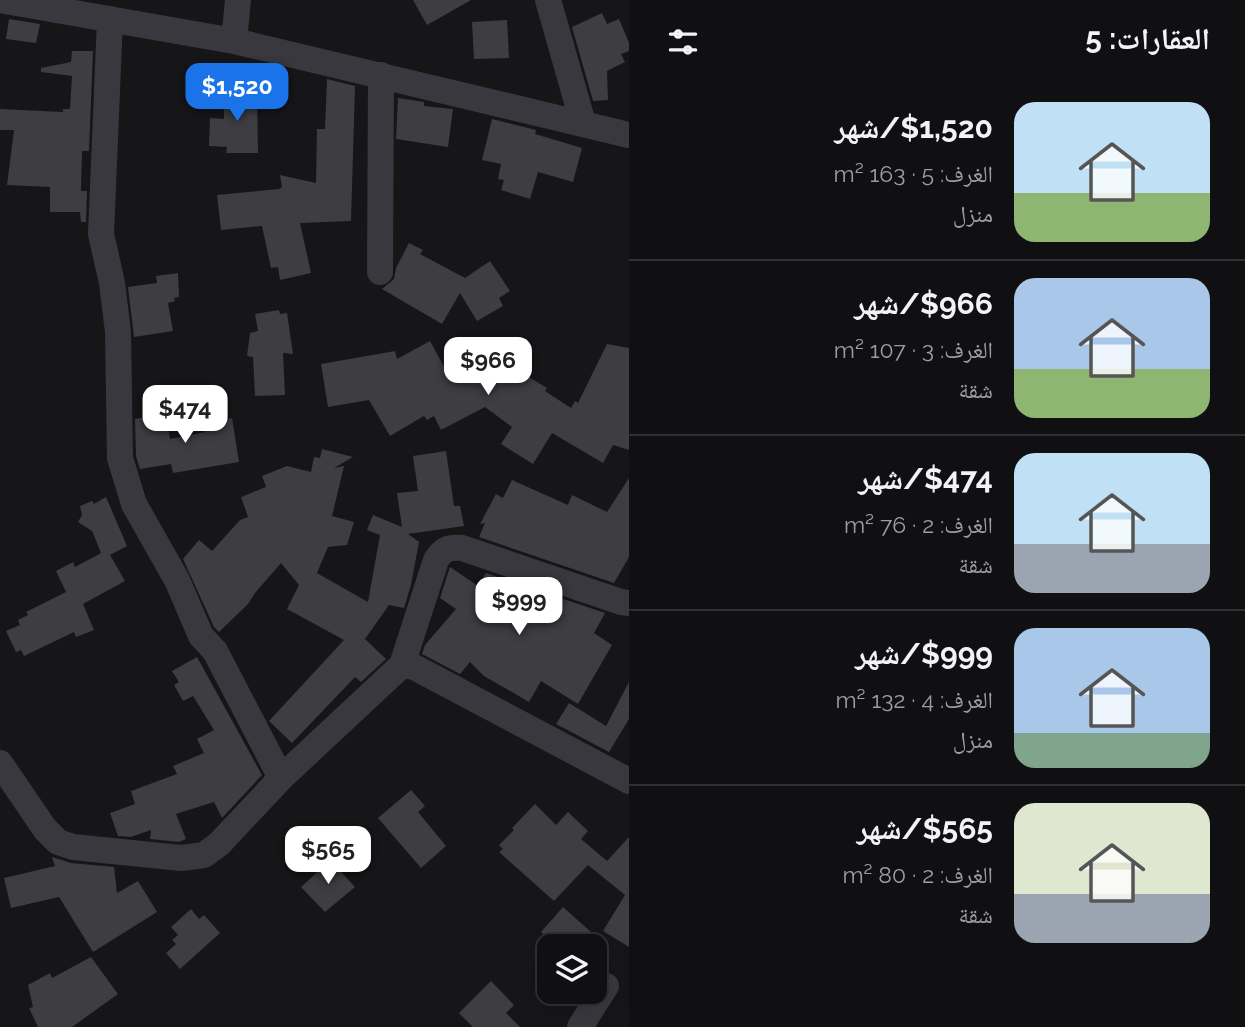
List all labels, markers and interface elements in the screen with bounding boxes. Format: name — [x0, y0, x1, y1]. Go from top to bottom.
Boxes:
text: العقارات: 5 — [1085, 21, 1210, 56]
icon: filters — [664, 23, 702, 61]
pin: $1,520 — [180, 64, 294, 123]
text: $1,520 — [201, 72, 273, 99]
text: $1,520/شهر — [835, 110, 993, 145]
icon: home — [1070, 130, 1154, 214]
text: الغرف: 5 · 163 m² — [834, 160, 993, 187]
text: منزل — [953, 200, 993, 227]
text: $966/شهر — [854, 286, 993, 321]
icon: home — [1070, 306, 1154, 390]
text: الغرف: 3 · 107 m² — [834, 336, 993, 363]
pin: $966 — [447, 338, 529, 397]
text: $966 — [460, 346, 516, 373]
text: شقة — [959, 376, 993, 403]
pin: $474 — [144, 386, 226, 445]
text: $474 — [159, 394, 211, 421]
text: $474/شهر — [858, 461, 993, 496]
icon: home — [1070, 481, 1154, 565]
text: الغرف: 2 · 76 m² — [844, 511, 993, 538]
text: شقة — [959, 551, 993, 578]
pin: $999 — [478, 578, 560, 637]
text: $999 — [491, 586, 547, 613]
text: $999/شهر — [855, 636, 993, 671]
icon: home — [1070, 656, 1154, 740]
text: الغرف: 4 · 132 m² — [835, 686, 993, 713]
text: منزل — [953, 726, 993, 753]
text: $565/شهر — [857, 811, 993, 846]
pin: $565 — [287, 826, 369, 886]
icon: home — [1070, 831, 1154, 915]
text: $565 — [301, 835, 355, 862]
text: الغرف: 2 · 80 m² — [842, 861, 993, 888]
text: شقة — [959, 901, 993, 928]
map controls — [537, 934, 607, 1004]
button: layers — [537, 934, 607, 1004]

